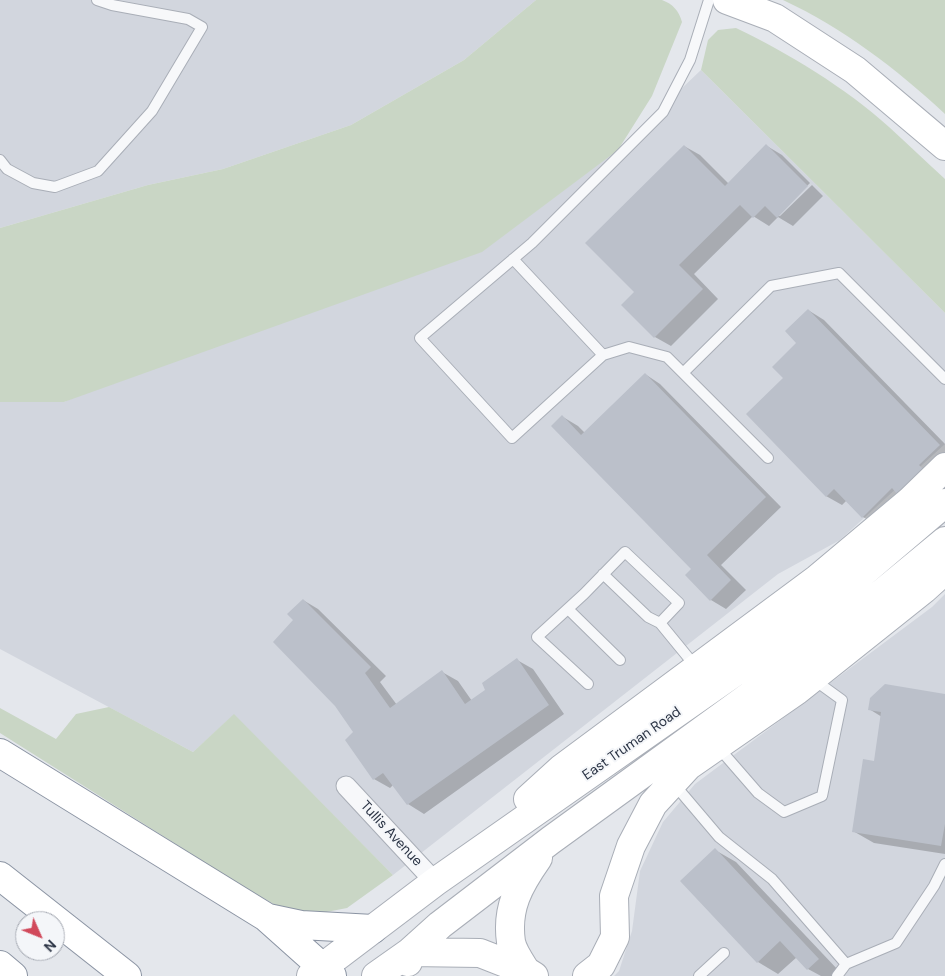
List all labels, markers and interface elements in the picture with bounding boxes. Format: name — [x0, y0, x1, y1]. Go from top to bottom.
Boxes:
street label: East Truman Road — [580, 704, 684, 784]
street label: Tullis Avenue — [357, 798, 425, 870]
north arrow — [15, 911, 65, 961]
text: N — [40, 936, 60, 956]

